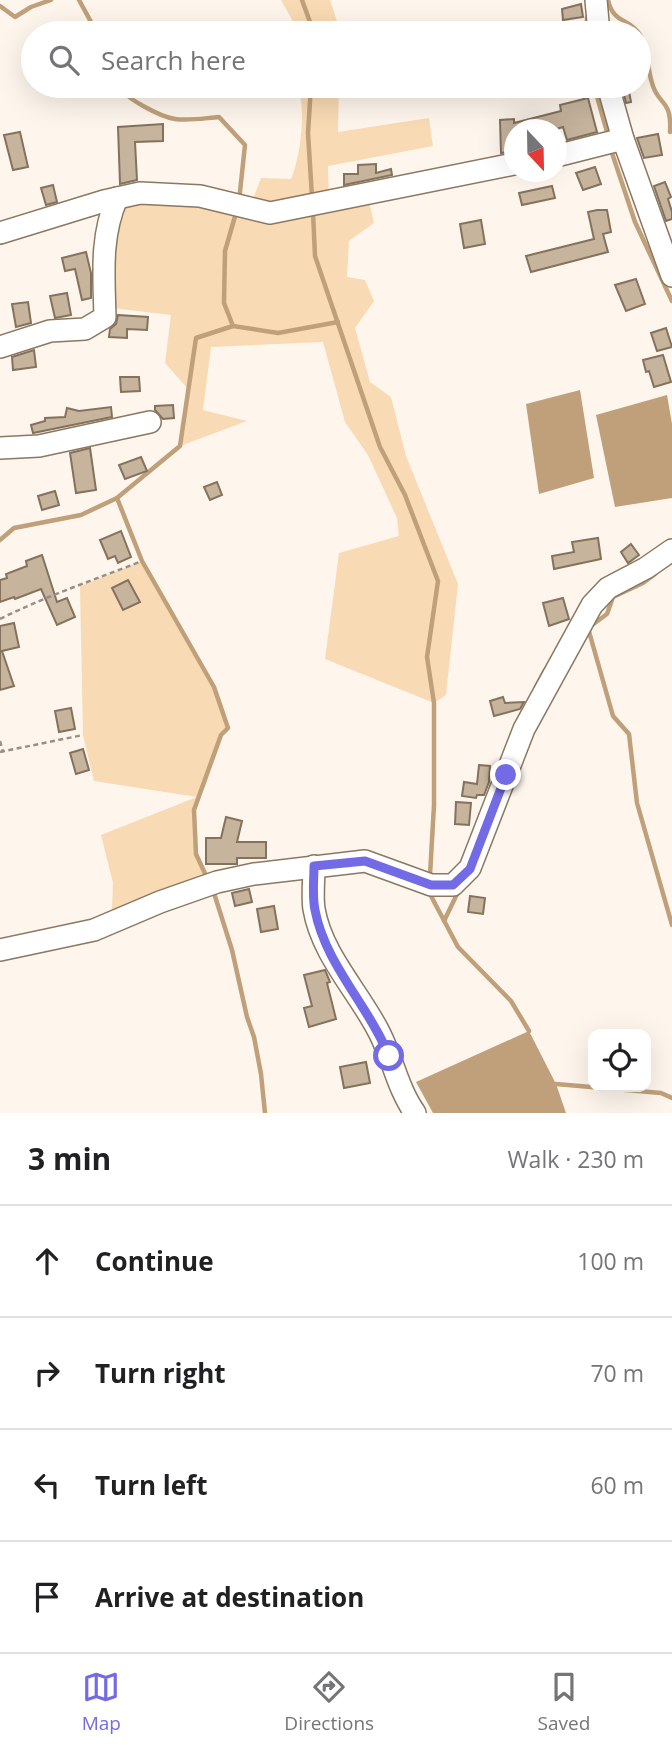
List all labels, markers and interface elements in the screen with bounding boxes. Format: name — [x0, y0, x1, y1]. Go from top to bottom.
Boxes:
search box — [21, 21, 651, 98]
icon: search — [45, 41, 83, 79]
text: Search here — [101, 42, 246, 78]
north arrow — [504, 119, 567, 182]
route end — [490, 759, 521, 790]
map controls — [588, 1029, 651, 1092]
button: locate — [588, 1029, 651, 1092]
route start — [373, 1040, 404, 1071]
text: 3 min — [28, 1138, 111, 1179]
text: Walk · 230 m — [507, 1143, 644, 1175]
icon: ahead — [28, 1242, 66, 1280]
text: Continue — [95, 1243, 214, 1279]
text: 100 m — [577, 1245, 644, 1277]
icon: right — [28, 1354, 66, 1392]
text: Turn right — [95, 1355, 226, 1391]
text: 70 m — [590, 1357, 644, 1389]
icon: left — [28, 1466, 66, 1504]
text: Turn left — [95, 1467, 207, 1503]
text: 60 m — [590, 1469, 644, 1501]
icon: arrive — [28, 1578, 66, 1616]
text: Arrive at destination — [95, 1579, 364, 1615]
tab: Map — [82, 1668, 121, 1736]
tab: Directions — [284, 1668, 374, 1736]
tab: Saved — [538, 1668, 590, 1736]

